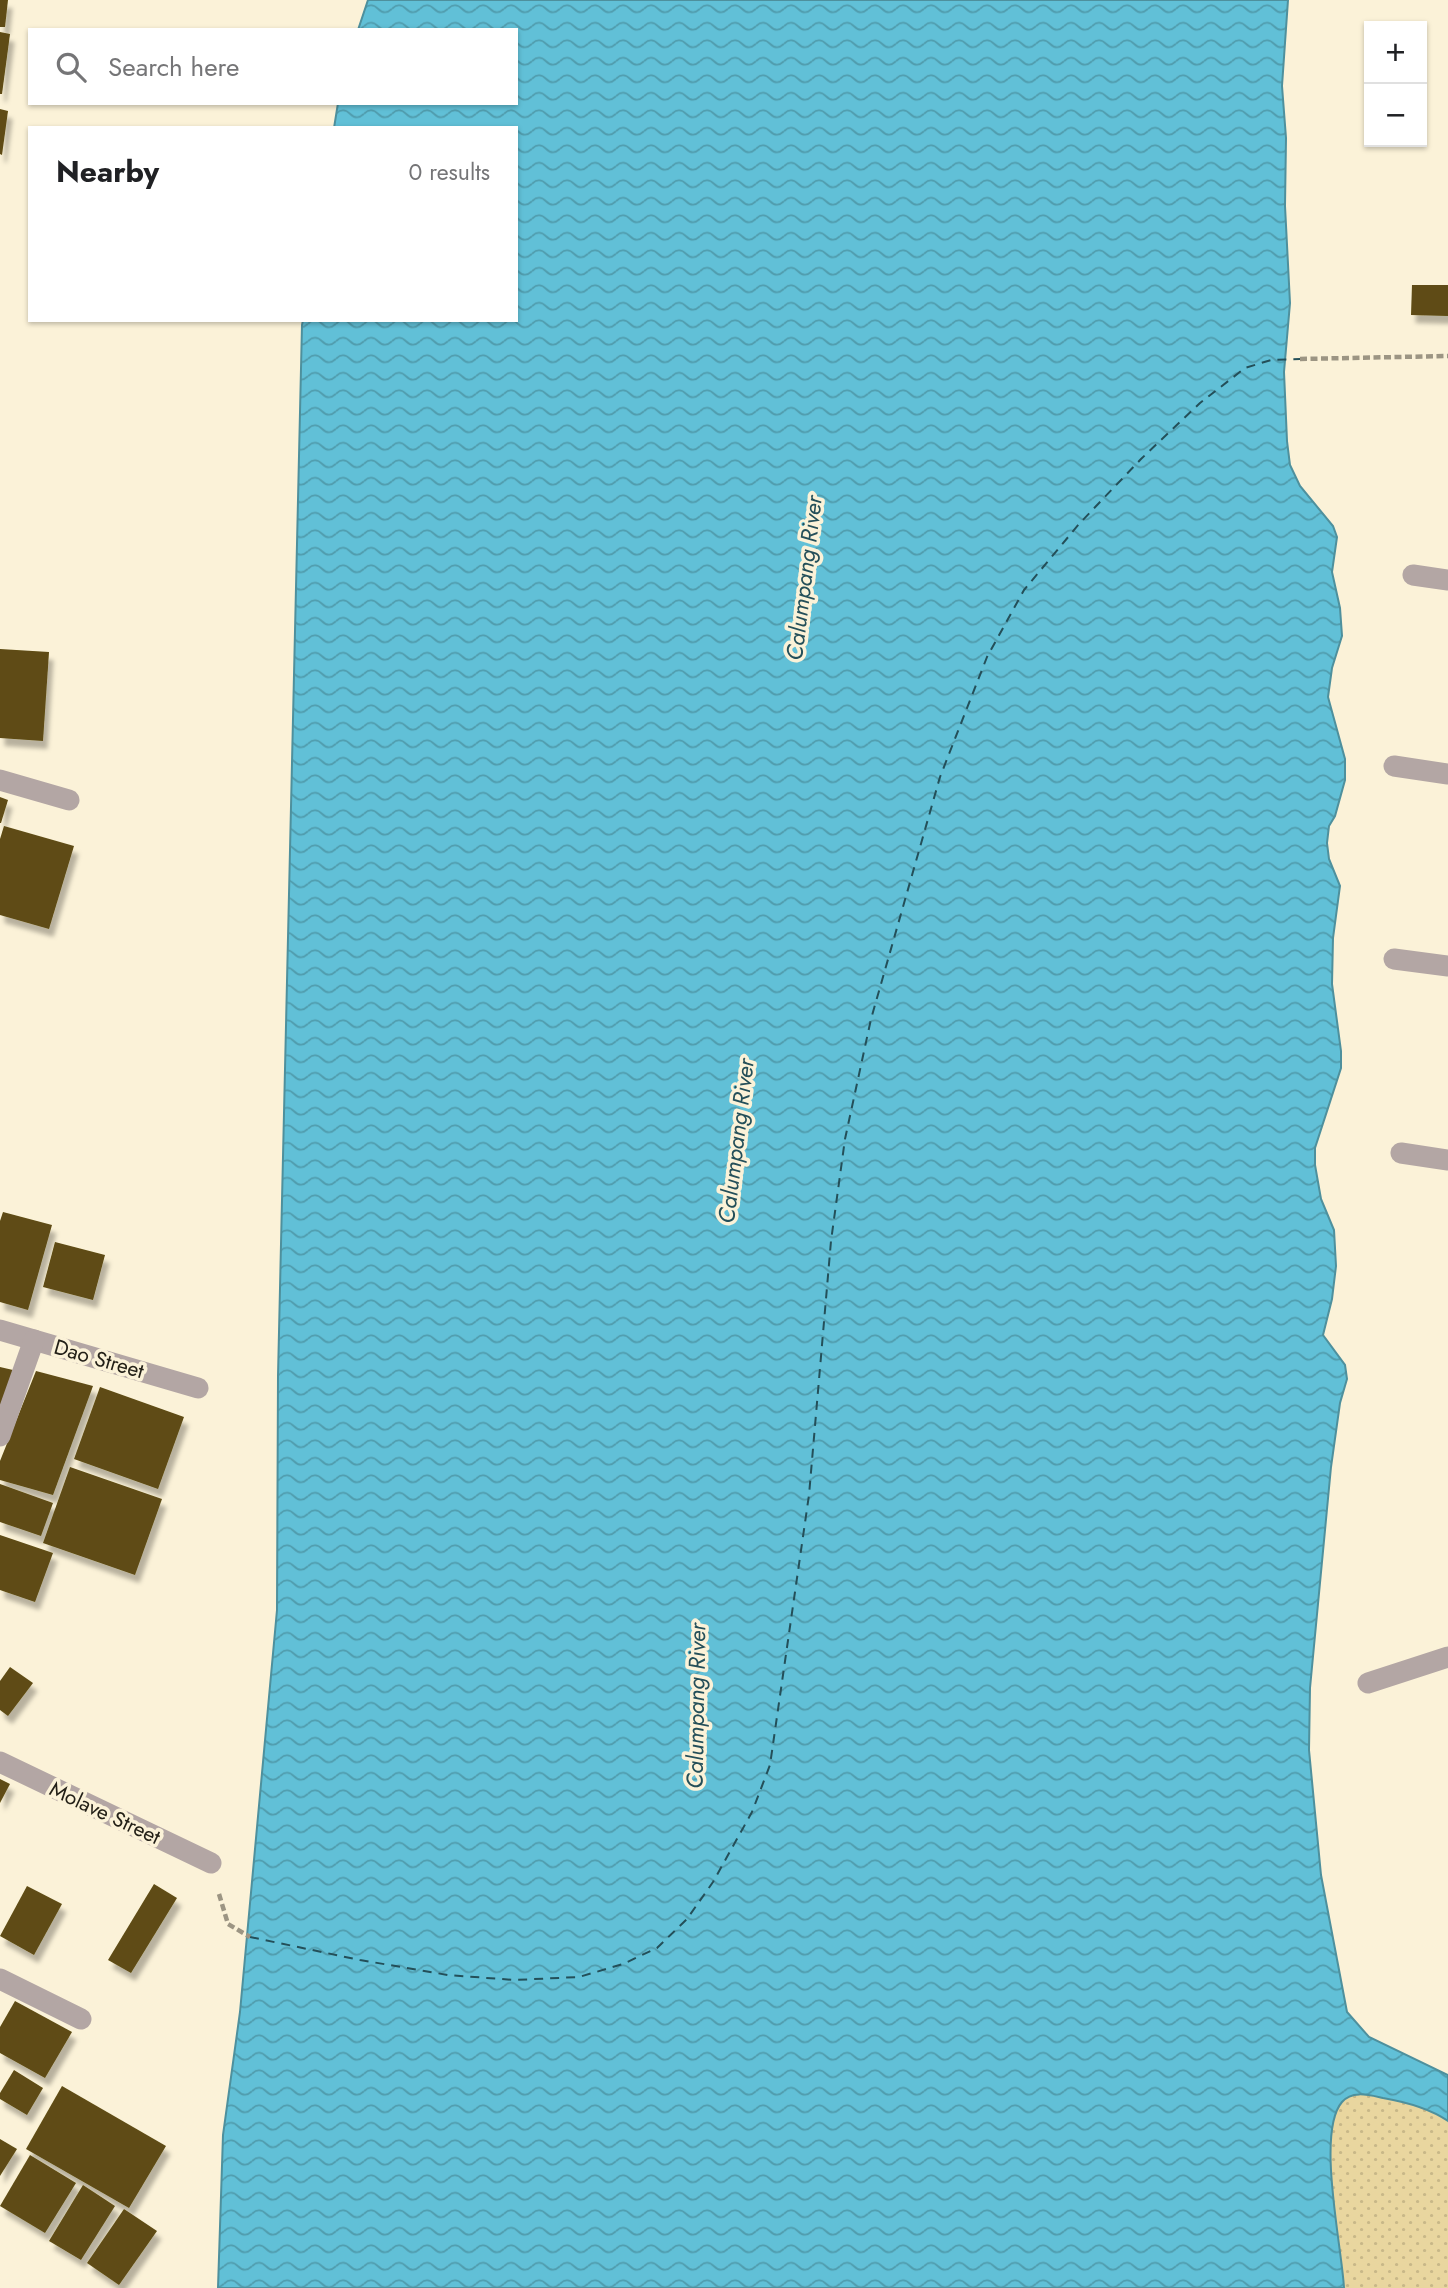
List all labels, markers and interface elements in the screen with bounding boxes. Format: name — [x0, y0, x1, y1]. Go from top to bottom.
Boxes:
map controls — [1364, 21, 1427, 147]
button: + — [1364, 21, 1427, 84]
search box — [28, 28, 518, 105]
icon: search — [52, 48, 90, 86]
text: Search here — [108, 48, 240, 86]
button: − — [1364, 84, 1427, 147]
text: Nearby — [56, 150, 159, 193]
text: 0 results — [408, 155, 490, 189]
water label: Calumpang River — [777, 492, 831, 662]
water label: Calumpang River — [709, 1055, 763, 1225]
street label: Dao Street — [51, 1332, 147, 1386]
water label: Calumpang River — [678, 1621, 714, 1789]
street label: Molave Street — [45, 1774, 165, 1852]

